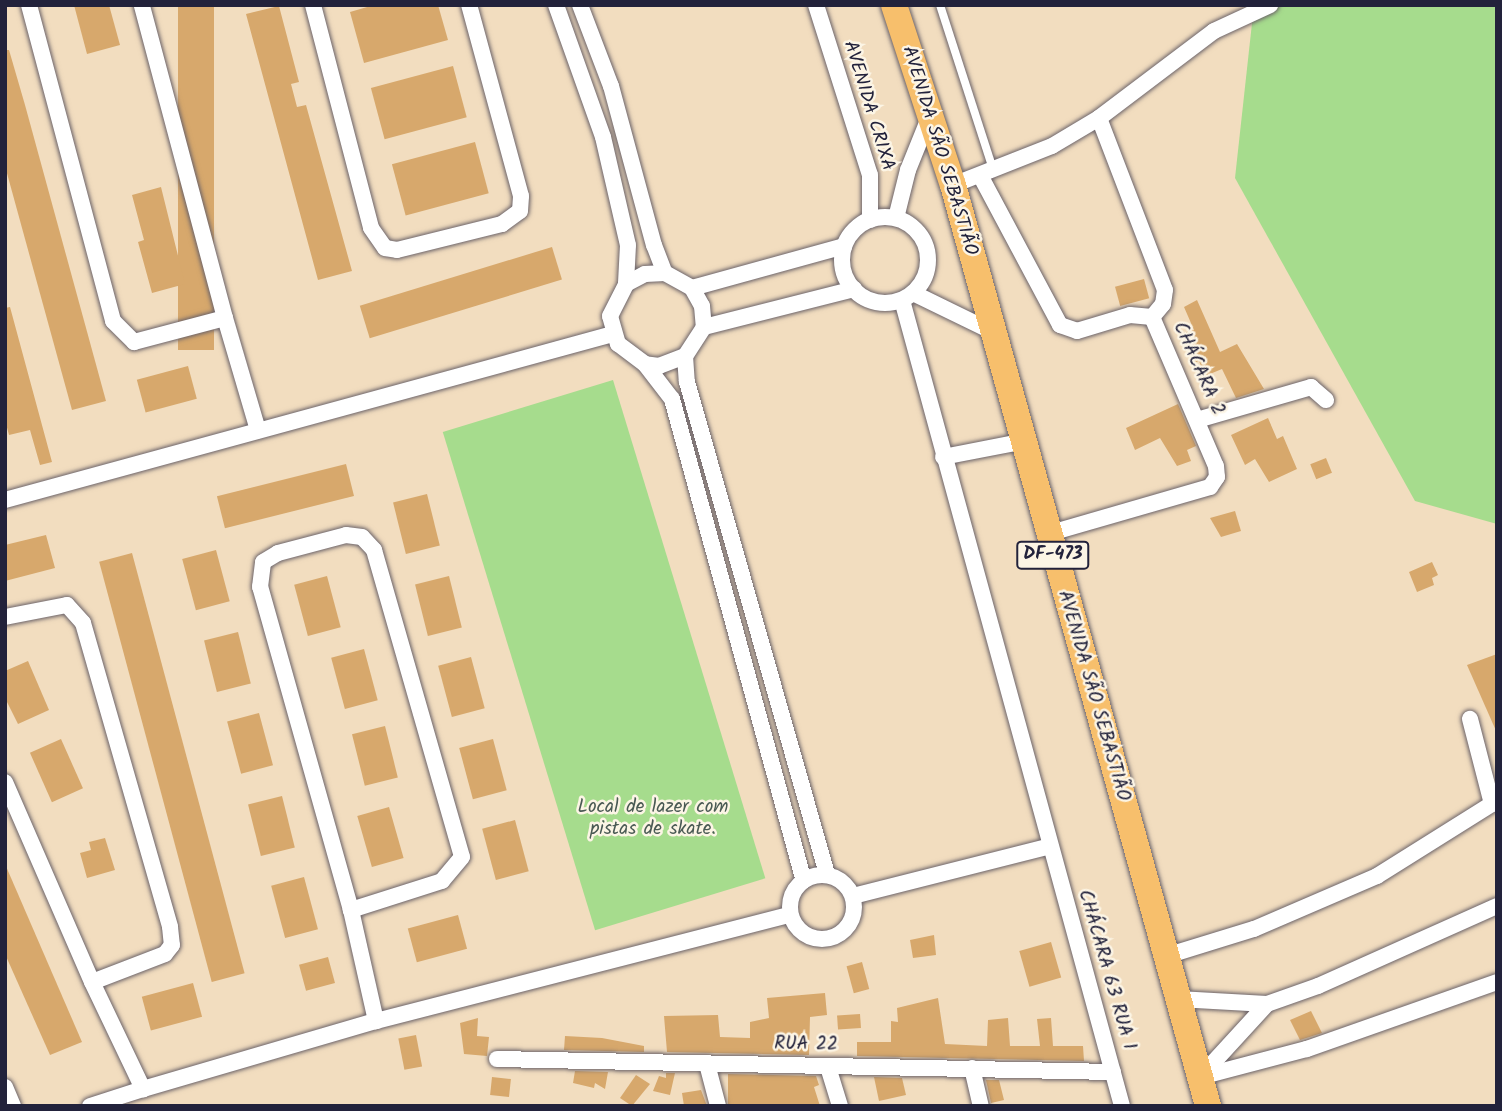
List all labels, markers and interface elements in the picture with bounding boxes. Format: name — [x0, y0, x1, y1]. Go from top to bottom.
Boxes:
street label: AVENIDA CRIXA — [837, 38, 899, 174]
street label: AVENIDA SÃO SEBASTIÃO — [896, 43, 982, 259]
street label: CHÁCARA 2 — [1167, 319, 1229, 419]
road number: DF-473 — [1016, 540, 1090, 570]
street label: AVENIDA SÃO SEBASTIÃO — [1052, 588, 1134, 804]
park label: Local de lazer com pistas de skate. — [578, 797, 728, 841]
street label: CHÁCARA 63 RUA 1 — [1072, 887, 1140, 1053]
street label: RUA 22 — [774, 1033, 838, 1057]

